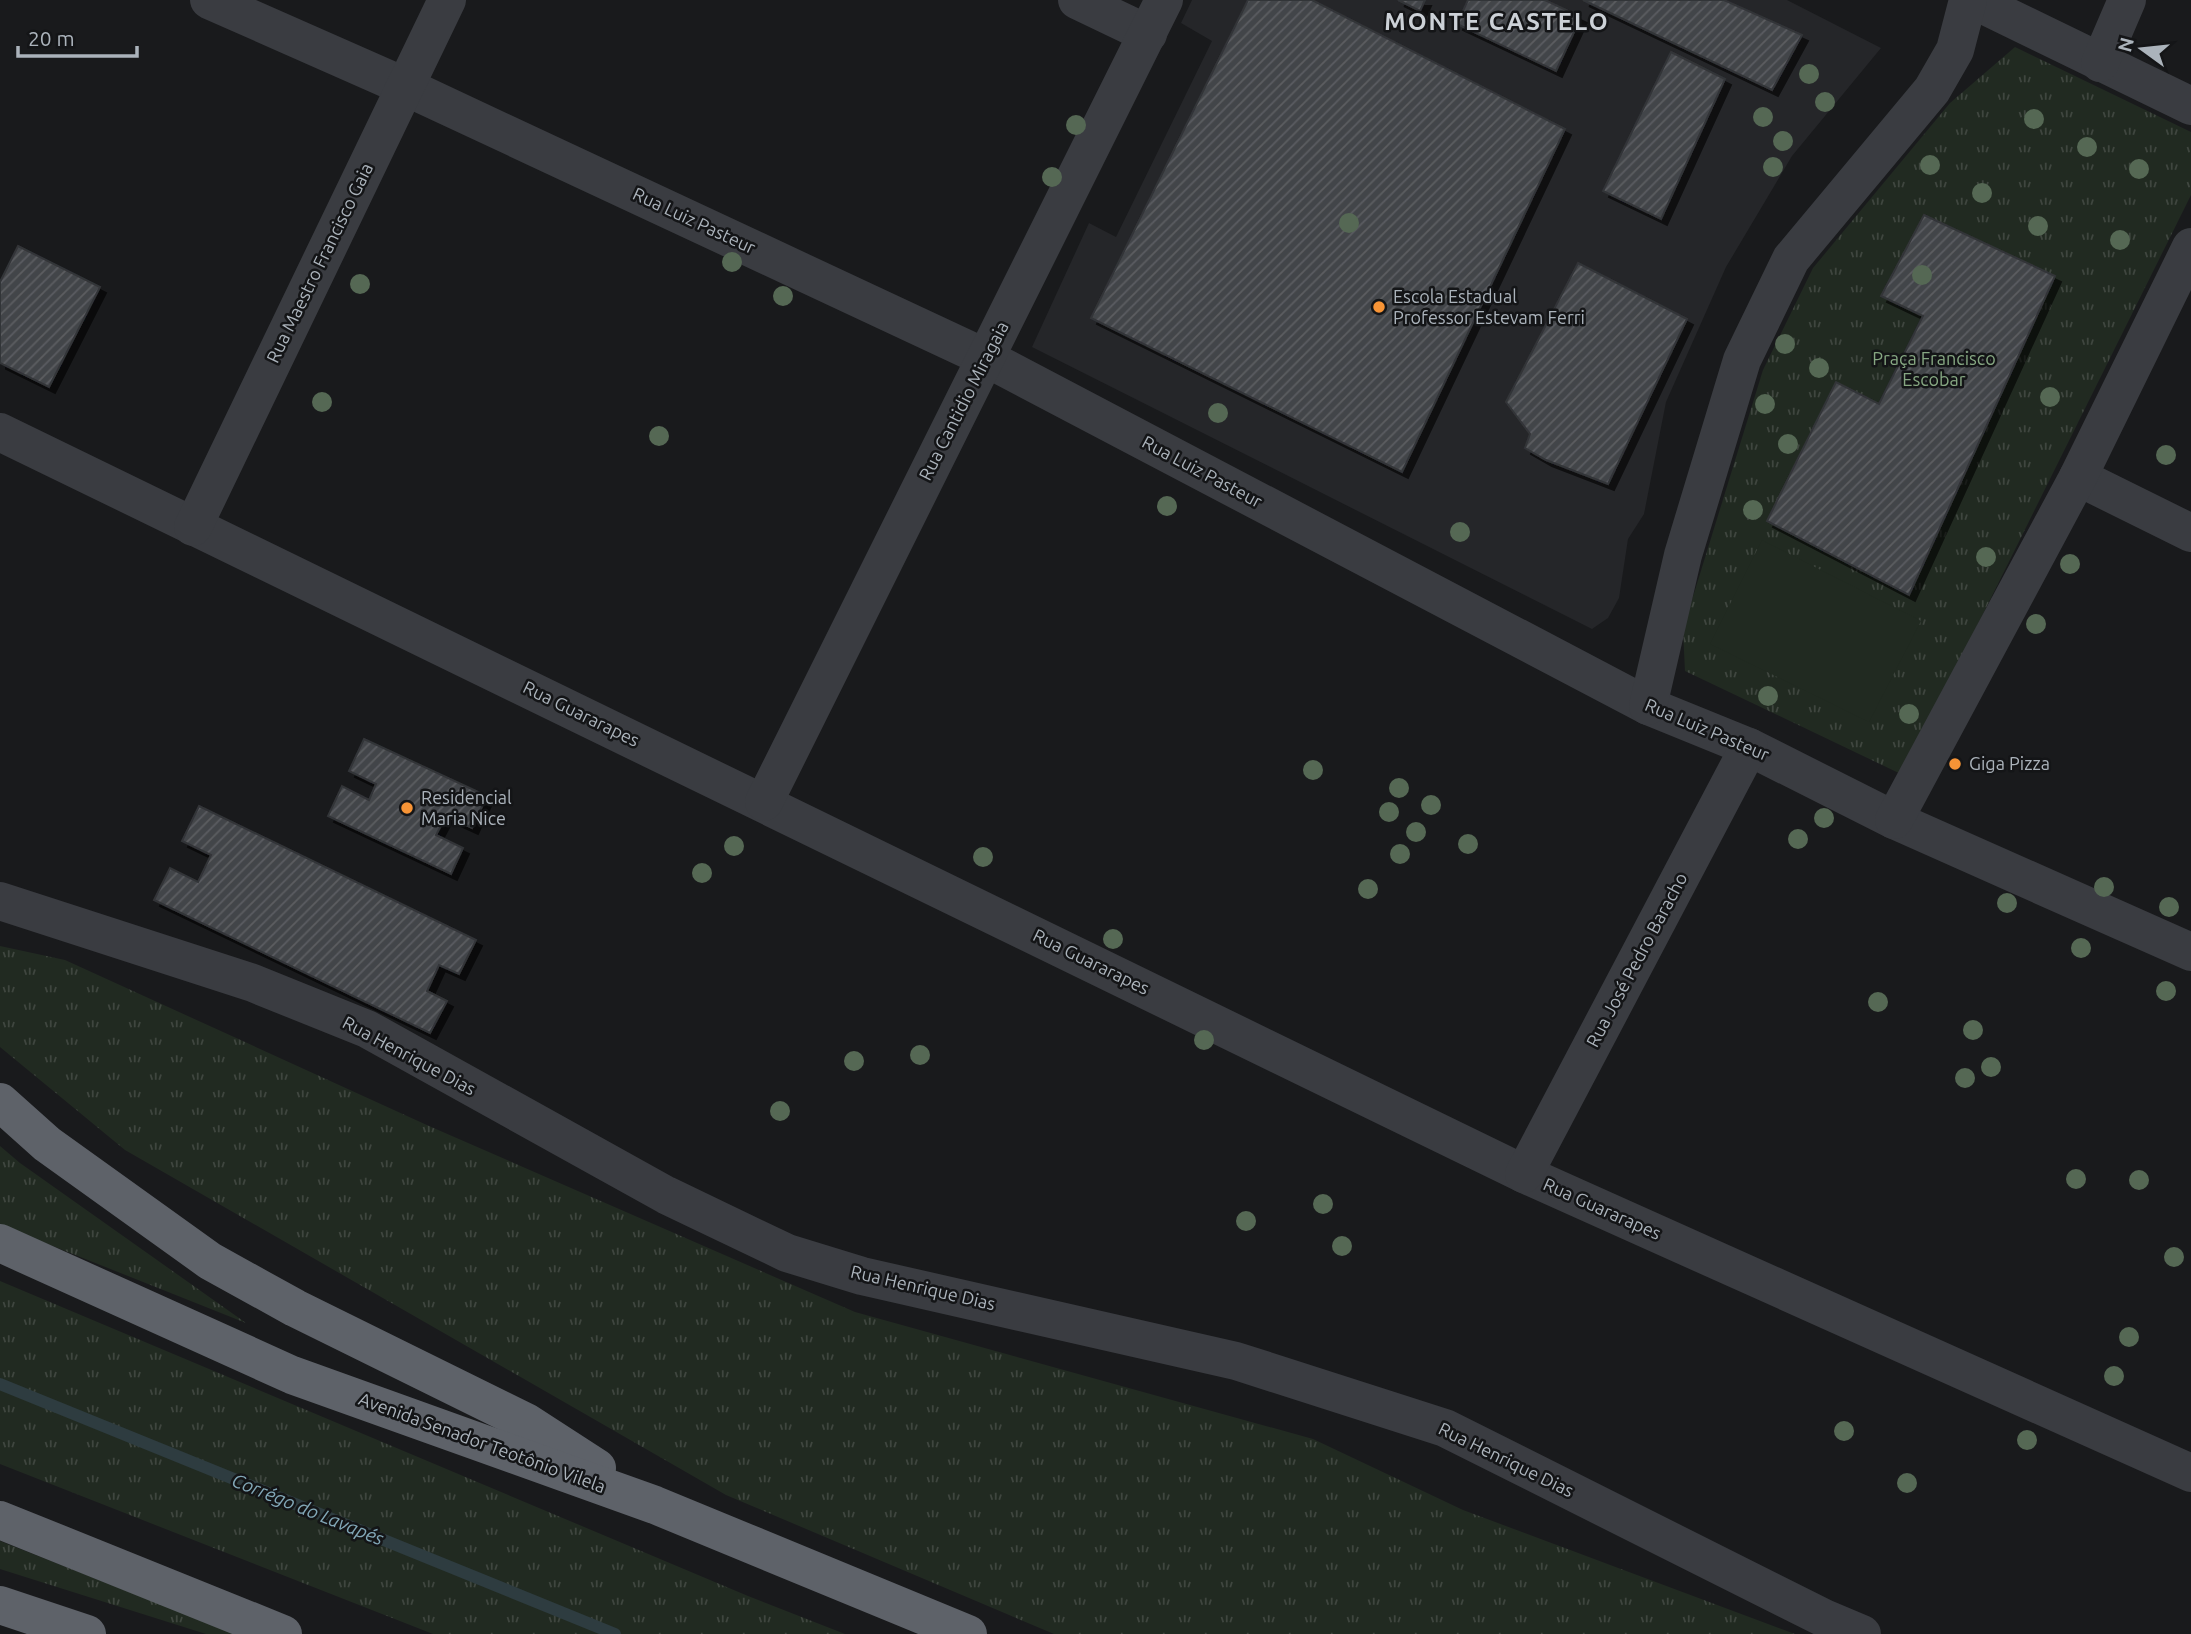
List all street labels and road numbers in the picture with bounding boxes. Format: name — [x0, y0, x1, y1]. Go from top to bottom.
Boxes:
street label: Rua Maestro Francisco Gaia — [262, 159, 376, 366]
street label: Rua Luiz Pasteur — [630, 183, 759, 257]
street label: Rua Cantidio Miragaia — [914, 318, 1012, 483]
street label: Rua Luiz Pasteur — [1139, 431, 1266, 511]
street label: Rua Guararapes — [520, 676, 643, 750]
street label: Rua Luiz Pasteur — [1642, 694, 1773, 764]
street label: Rua José Pedro Baracho — [1582, 869, 1691, 1050]
street label: Rua Guararapes — [1030, 924, 1153, 998]
street label: Rua Henrique Dias — [340, 1012, 480, 1099]
street label: Rua Guararapes — [1540, 1173, 1665, 1243]
street label: Rua Henrique Dias — [849, 1261, 998, 1313]
street label: Avenida Senador Teotônio Vilela — [356, 1388, 608, 1496]
street label: Rua Henrique Dias — [1436, 1418, 1577, 1501]

